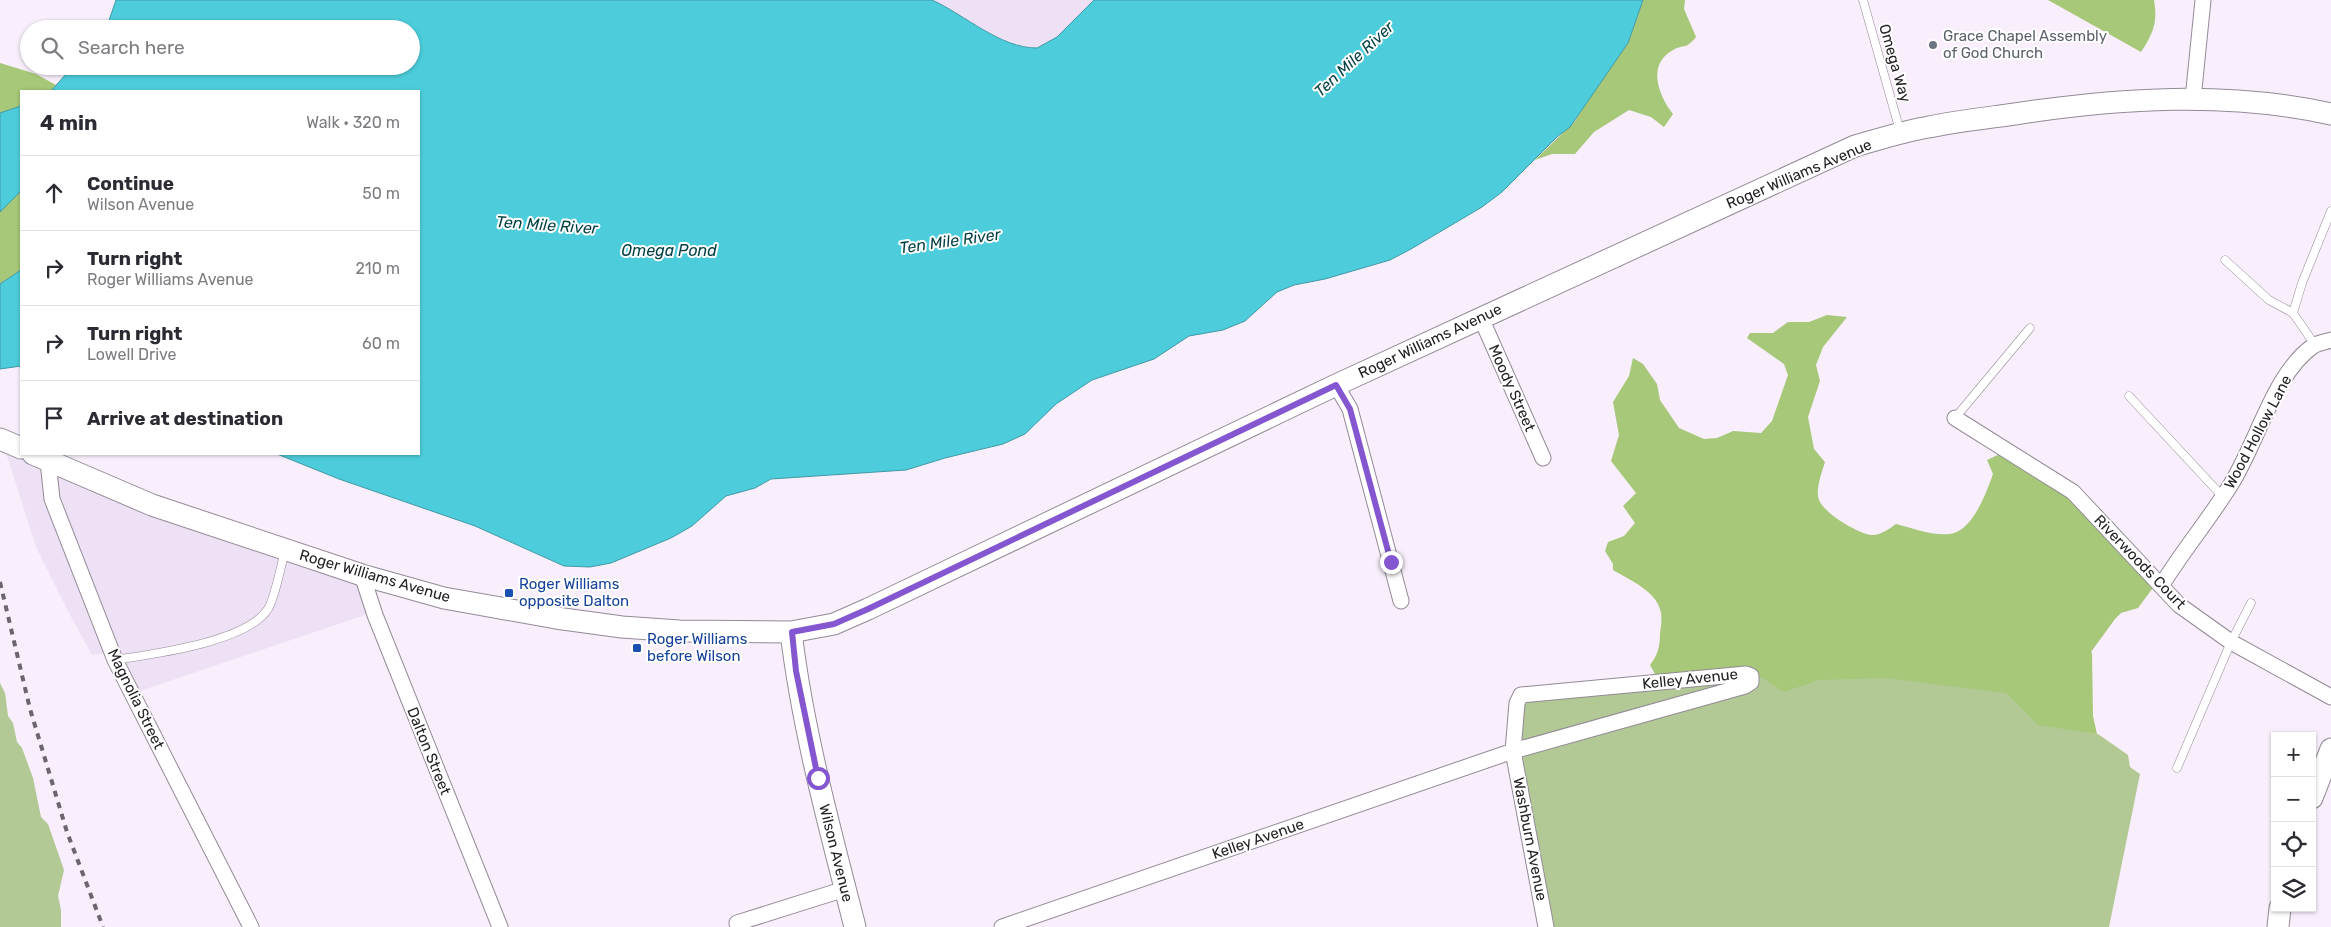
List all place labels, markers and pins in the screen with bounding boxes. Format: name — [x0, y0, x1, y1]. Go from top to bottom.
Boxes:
place label: Grace Chapel Assembly of God Church — [1943, 27, 2107, 62]
marker: Grace Chapel Assembly of God Church — [1927, 39, 1939, 51]
place label: Roger Williams opposite Dalton — [519, 575, 629, 610]
marker: Roger Williams opposite Dalton — [503, 587, 515, 599]
place label: Roger Williams before Wilson — [647, 630, 748, 665]
marker: Roger Williams before Wilson — [631, 642, 643, 654]

